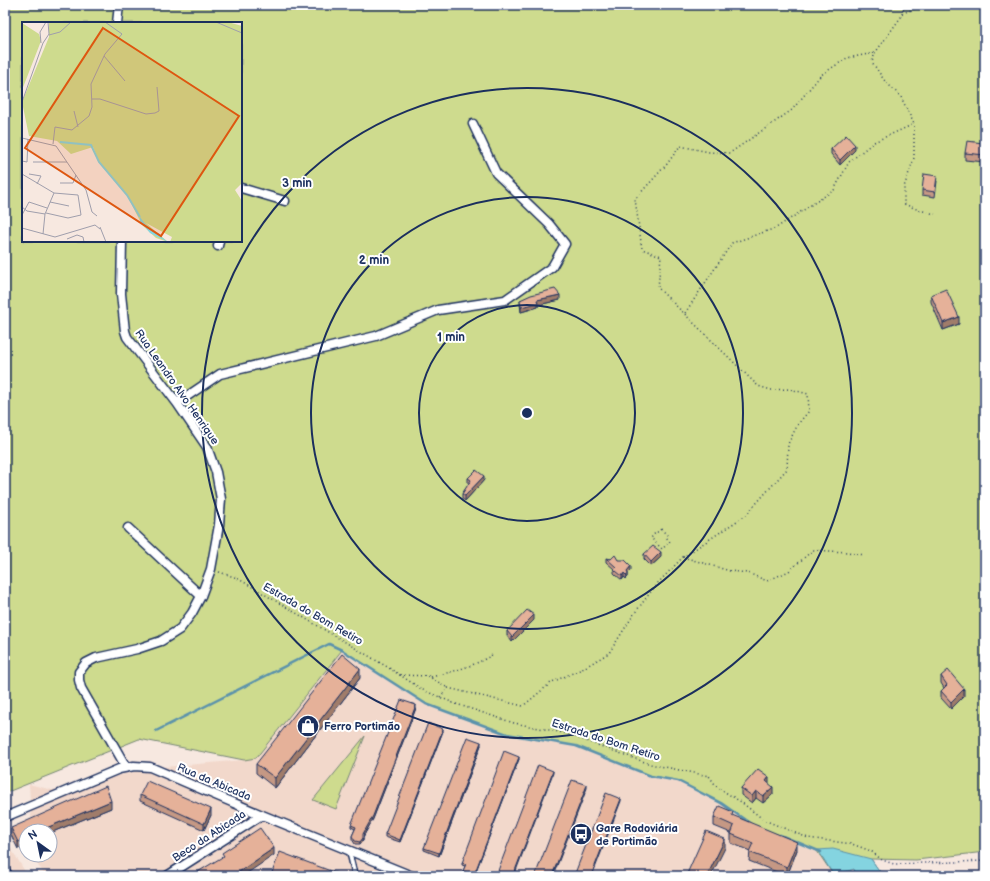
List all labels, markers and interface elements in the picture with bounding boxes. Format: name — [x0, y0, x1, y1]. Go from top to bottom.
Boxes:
inset map — [22, 22, 242, 242]
text: 3 min — [282, 176, 312, 191]
text: 2 min — [359, 253, 389, 268]
street label: Rua Leandro Alvo Henrique — [132, 327, 222, 447]
text: 1 min — [437, 330, 465, 345]
centre of rings — [520, 406, 534, 420]
street label: Estrada do Bom Retiro — [261, 580, 365, 648]
shop icon: Ferro Portimão — [295, 713, 321, 739]
street label: Estrada do Bom Retiro — [550, 716, 662, 764]
place label: Ferro Portimão — [324, 720, 400, 733]
street label: Rua da Abicada — [175, 761, 253, 803]
street label: Beco da Abicada — [170, 807, 248, 865]
bus stop icon: Gare Rodoviária de Portimão — [568, 821, 594, 847]
place label: Gare Rodoviária de Portimão — [596, 822, 678, 848]
north arrow — [18, 823, 58, 863]
text: N — [26, 827, 40, 843]

